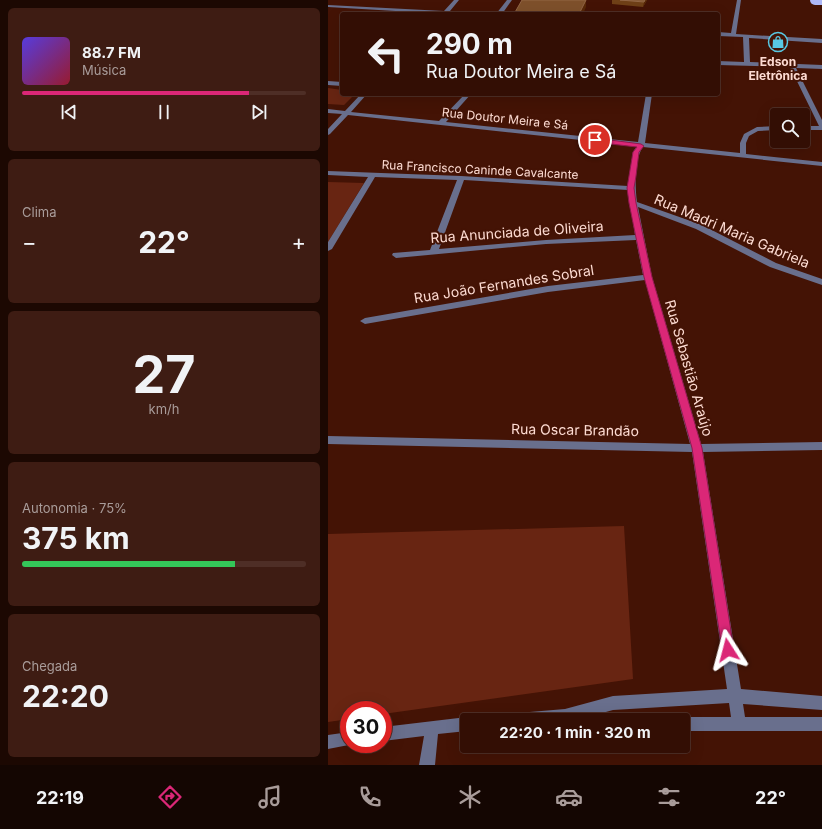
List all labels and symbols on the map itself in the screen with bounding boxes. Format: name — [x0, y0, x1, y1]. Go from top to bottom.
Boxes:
shop icon: Edson Eletrônica — [767, 31, 789, 53]
place label: Edson Eletrônica — [749, 54, 807, 83]
street label: Rua Doutor Meira e Sá — [441, 104, 569, 133]
pin — [578, 123, 612, 157]
street label: Rua Francisco Caninde Cavalcante — [381, 157, 579, 182]
street label: Rua Madri Maria Gabriela — [652, 190, 813, 271]
street label: Rua Anunciada de Oliveira — [430, 217, 604, 246]
street label: Rua João Fernandes Sobral — [413, 261, 595, 306]
street label: Rua Sebastião Araújo — [662, 298, 717, 438]
street label: Rua Oscar Brandão — [511, 420, 639, 439]
position arrow — [707, 629, 749, 671]
speed limit sign: 30 — [340, 701, 392, 753]

